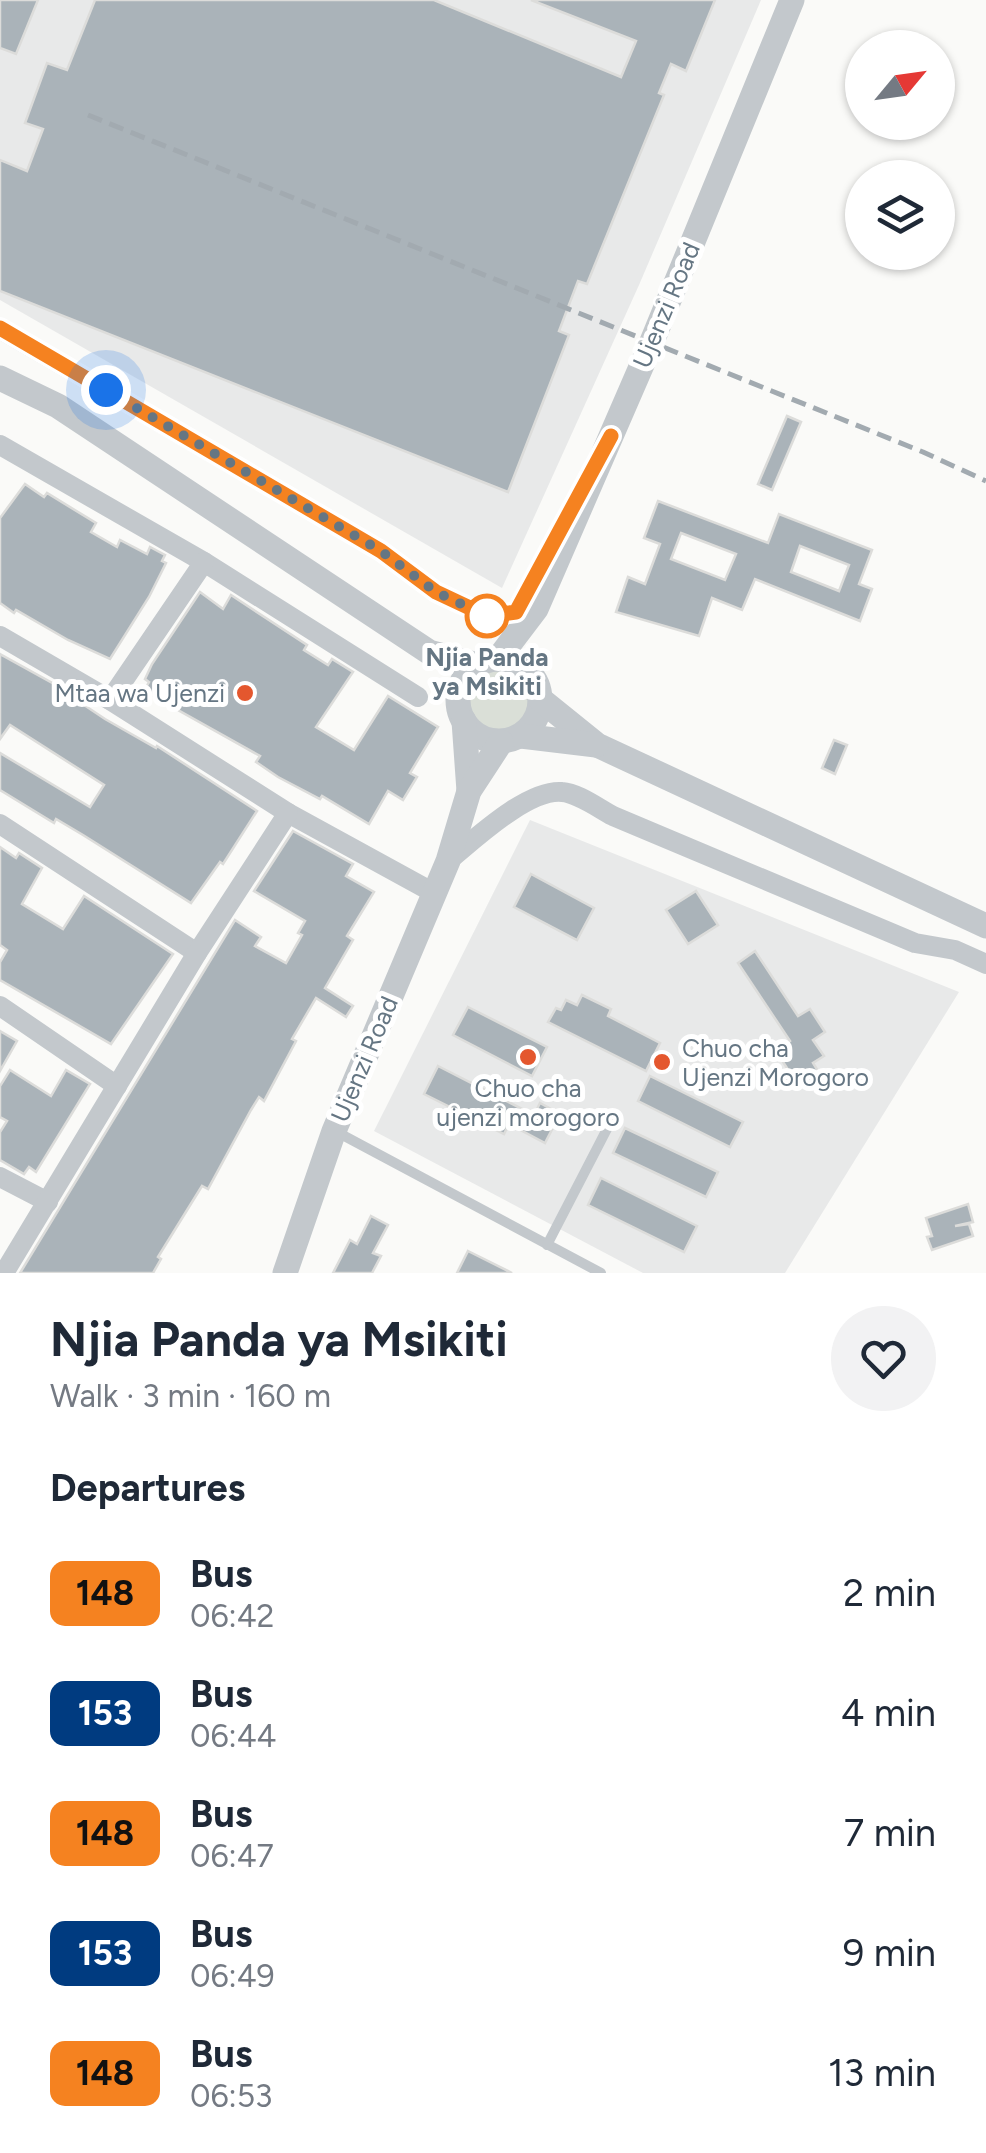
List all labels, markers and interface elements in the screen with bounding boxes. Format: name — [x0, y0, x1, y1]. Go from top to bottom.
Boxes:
north arrow — [845, 30, 955, 140]
map controls — [845, 30, 955, 270]
button: layers — [845, 160, 955, 270]
street label: Ujenzi Road — [626, 238, 706, 372]
your location — [81, 365, 131, 415]
marker: Njia Panda ya Msikiti — [466, 595, 508, 637]
place label: Njia Panda ya Msikiti — [426, 642, 548, 701]
place label: Mtaa wa Ujenzi — [54, 678, 225, 708]
marker: Mtaa wa Ujenzi — [234, 682, 256, 704]
street label: Ujenzi Road — [324, 992, 404, 1126]
place label: Chuo cha Ujenzi Morogoro — [682, 1033, 869, 1092]
marker: Chuo cha ujenzi morogoro — [517, 1046, 539, 1068]
marker: Chuo cha Ujenzi Morogoro — [651, 1051, 673, 1073]
place label: Chuo cha ujenzi morogoro — [436, 1073, 620, 1132]
button: heart — [831, 1306, 936, 1411]
text: Njia Panda ya Msikiti — [50, 1310, 508, 1368]
text: Walk · 3 min · 160 m — [50, 1377, 331, 1415]
text: Departures — [50, 1465, 245, 1511]
text: Bus — [190, 1551, 253, 1597]
text: 2 min — [843, 1570, 936, 1616]
text: 148 — [76, 1572, 134, 1614]
text: 06:42 — [190, 1597, 274, 1635]
text: Bus — [190, 1671, 253, 1717]
text: 4 min — [841, 1690, 936, 1736]
text: 153 — [78, 1692, 132, 1734]
text: 06:44 — [190, 1717, 276, 1755]
text: Bus — [190, 1791, 253, 1837]
text: 7 min — [844, 1810, 936, 1856]
text: 148 — [76, 1812, 134, 1854]
text: 06:47 — [190, 1837, 274, 1875]
text: Bus — [190, 1911, 253, 1957]
text: 9 min — [843, 1930, 936, 1976]
text: 153 — [78, 1932, 132, 1974]
text: 06:49 — [190, 1957, 275, 1995]
text: Bus — [190, 2031, 253, 2077]
text: 13 min — [828, 2050, 936, 2096]
text: 148 — [76, 2052, 134, 2094]
text: 06:53 — [190, 2077, 273, 2115]

